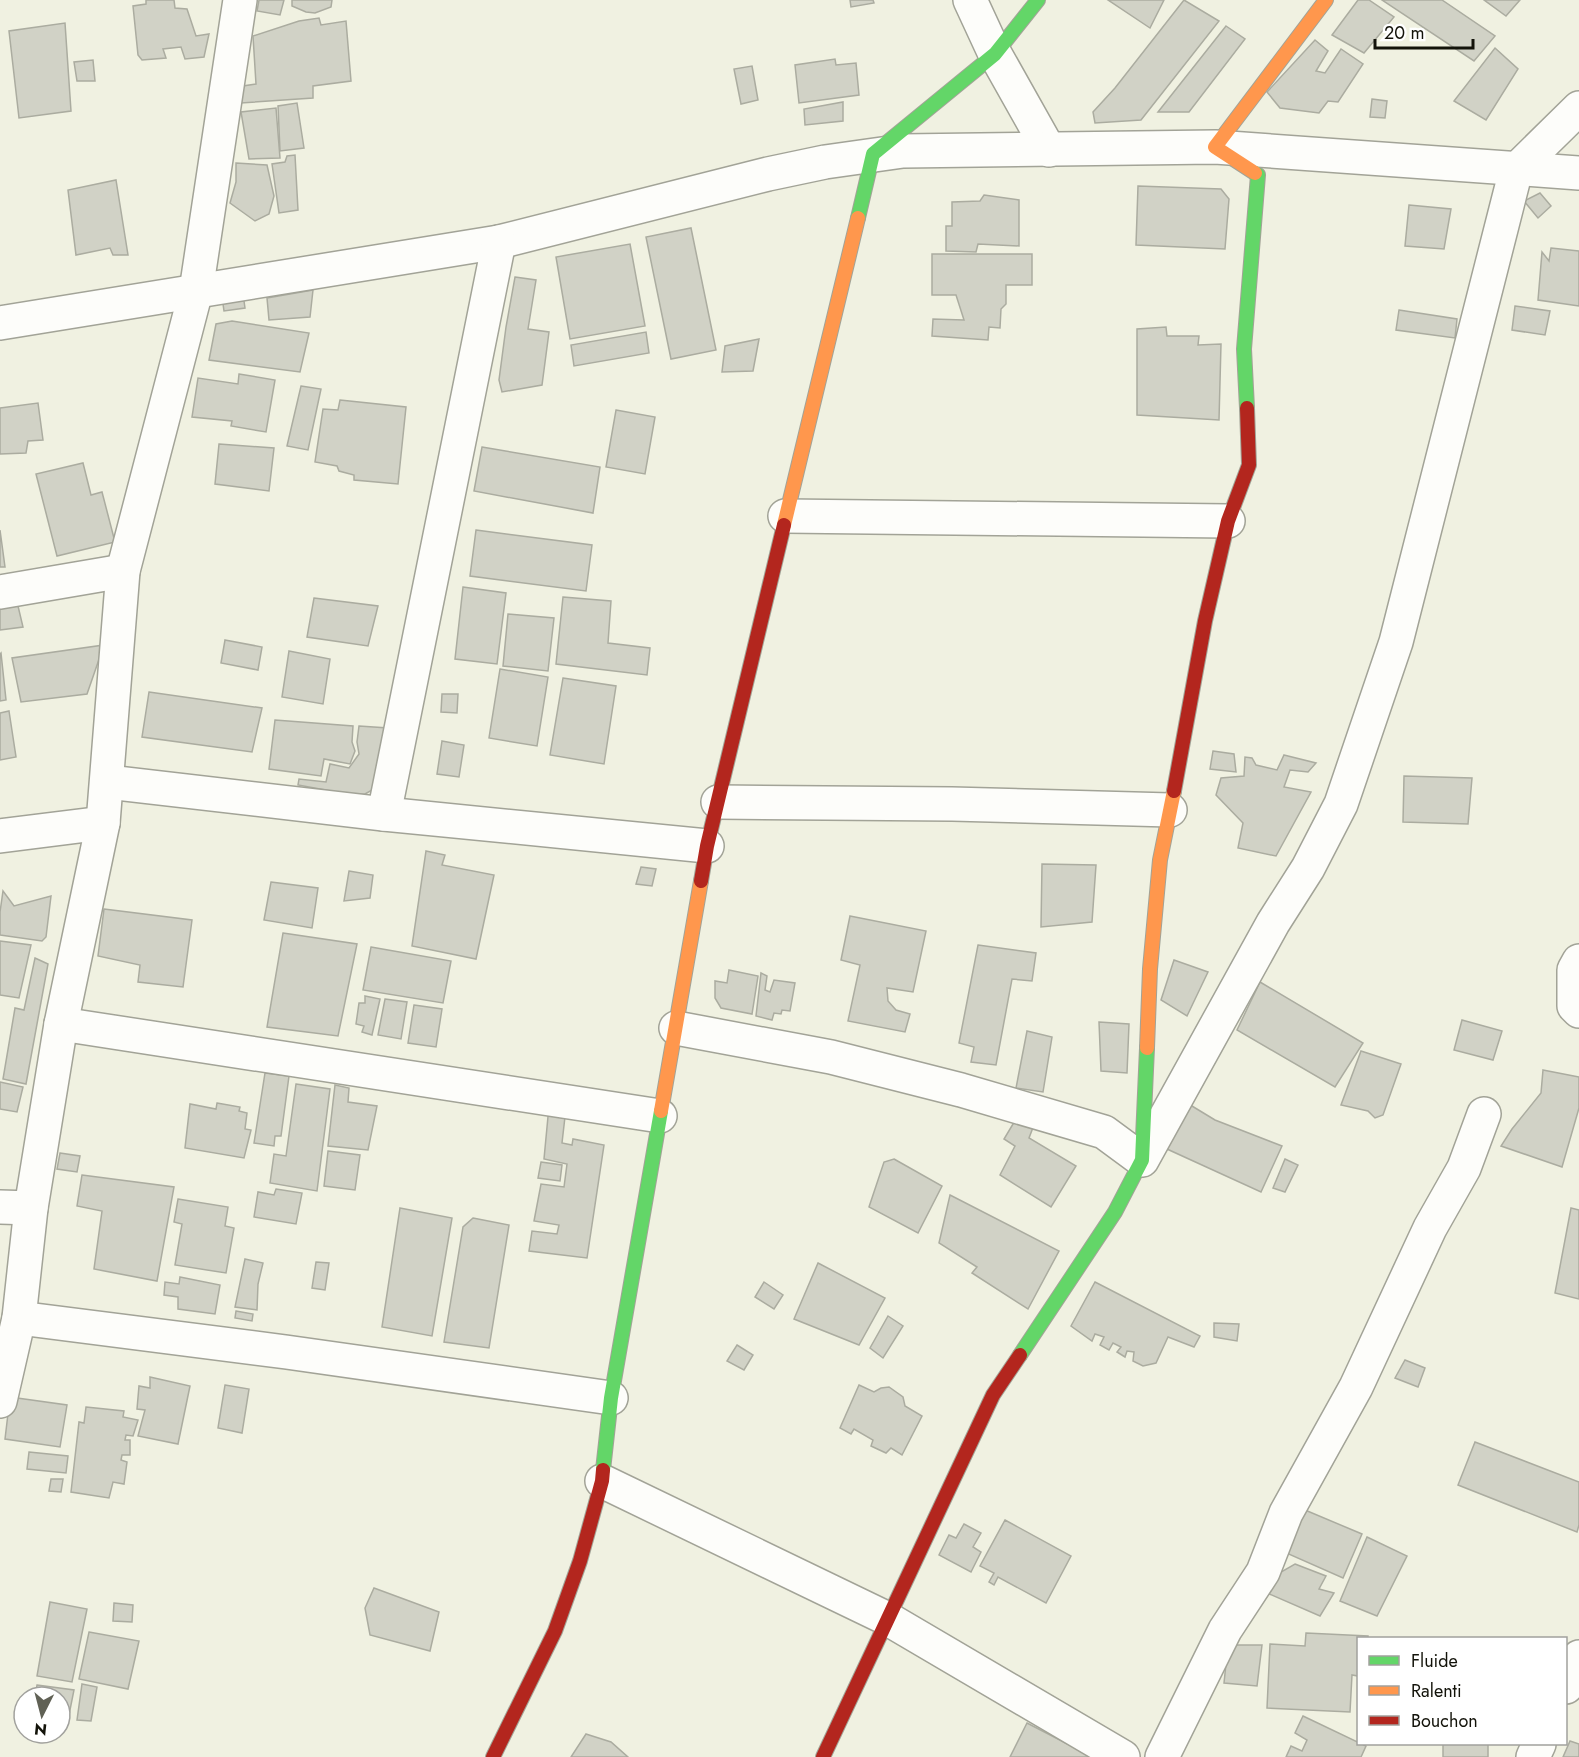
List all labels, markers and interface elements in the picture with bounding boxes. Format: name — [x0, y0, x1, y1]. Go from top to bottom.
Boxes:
scale bar — [1375, 12, 1472, 50]
text: 20 m — [1384, 20, 1424, 46]
legend — [1357, 1637, 1567, 1745]
text: Fluide — [1411, 1648, 1458, 1674]
text: Ralenti — [1411, 1678, 1462, 1704]
north arrow — [12, 1685, 72, 1745]
text: Bouchon — [1411, 1708, 1478, 1734]
text: N — [33, 1717, 48, 1742]

